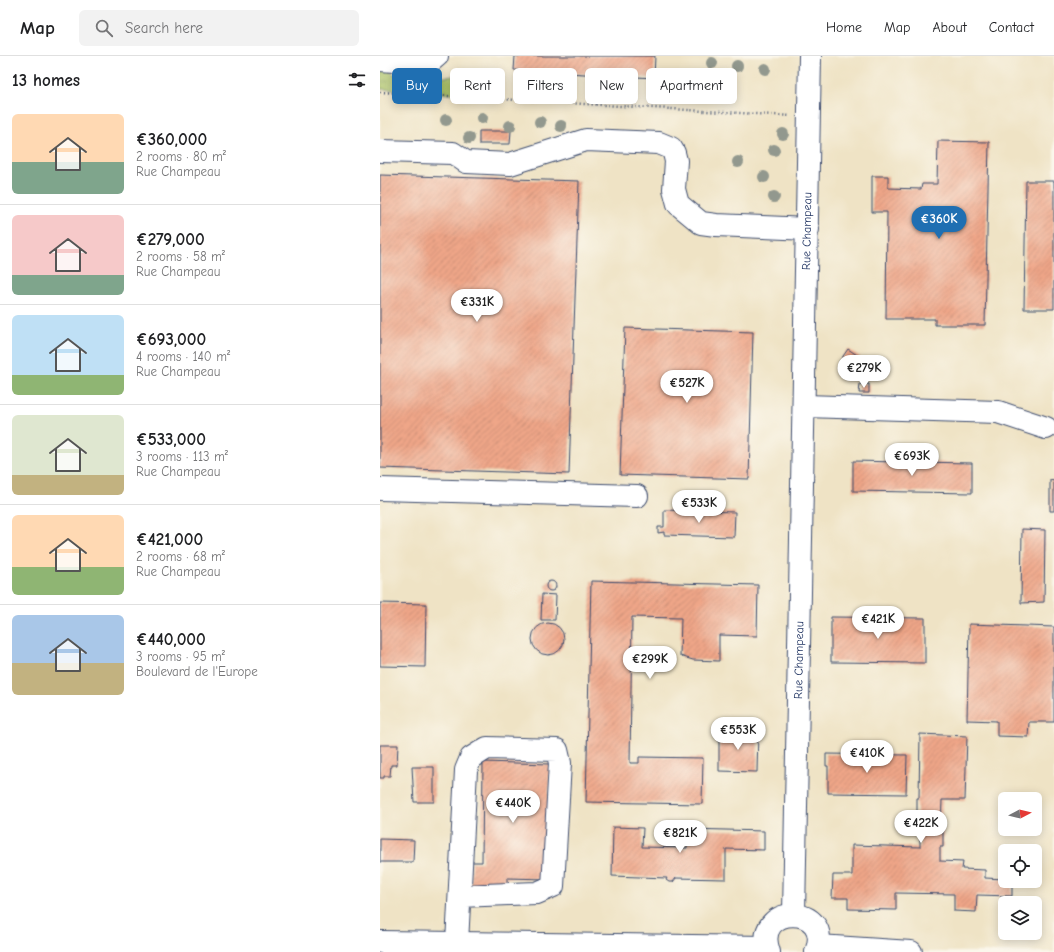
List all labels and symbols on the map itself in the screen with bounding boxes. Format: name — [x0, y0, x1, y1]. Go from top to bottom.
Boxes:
street label: Rue Champeau — [799, 192, 814, 270]
pin: €360K — [911, 206, 967, 240]
pin: €331K — [449, 289, 505, 323]
pin: €279K — [836, 355, 892, 389]
pin: €527K — [659, 370, 715, 404]
pin: €693K — [884, 443, 940, 477]
pin: €533K — [671, 490, 727, 524]
pin: €421K — [850, 606, 906, 640]
street label: Rue Champeau — [791, 621, 806, 699]
pin: €299K — [622, 646, 678, 680]
pin: €553K — [710, 717, 766, 751]
pin: €410K — [839, 740, 895, 774]
pin: €440K — [485, 790, 541, 824]
north arrow — [998, 792, 1042, 836]
pin: €422K — [893, 810, 949, 844]
pin: €821K — [652, 820, 708, 854]

